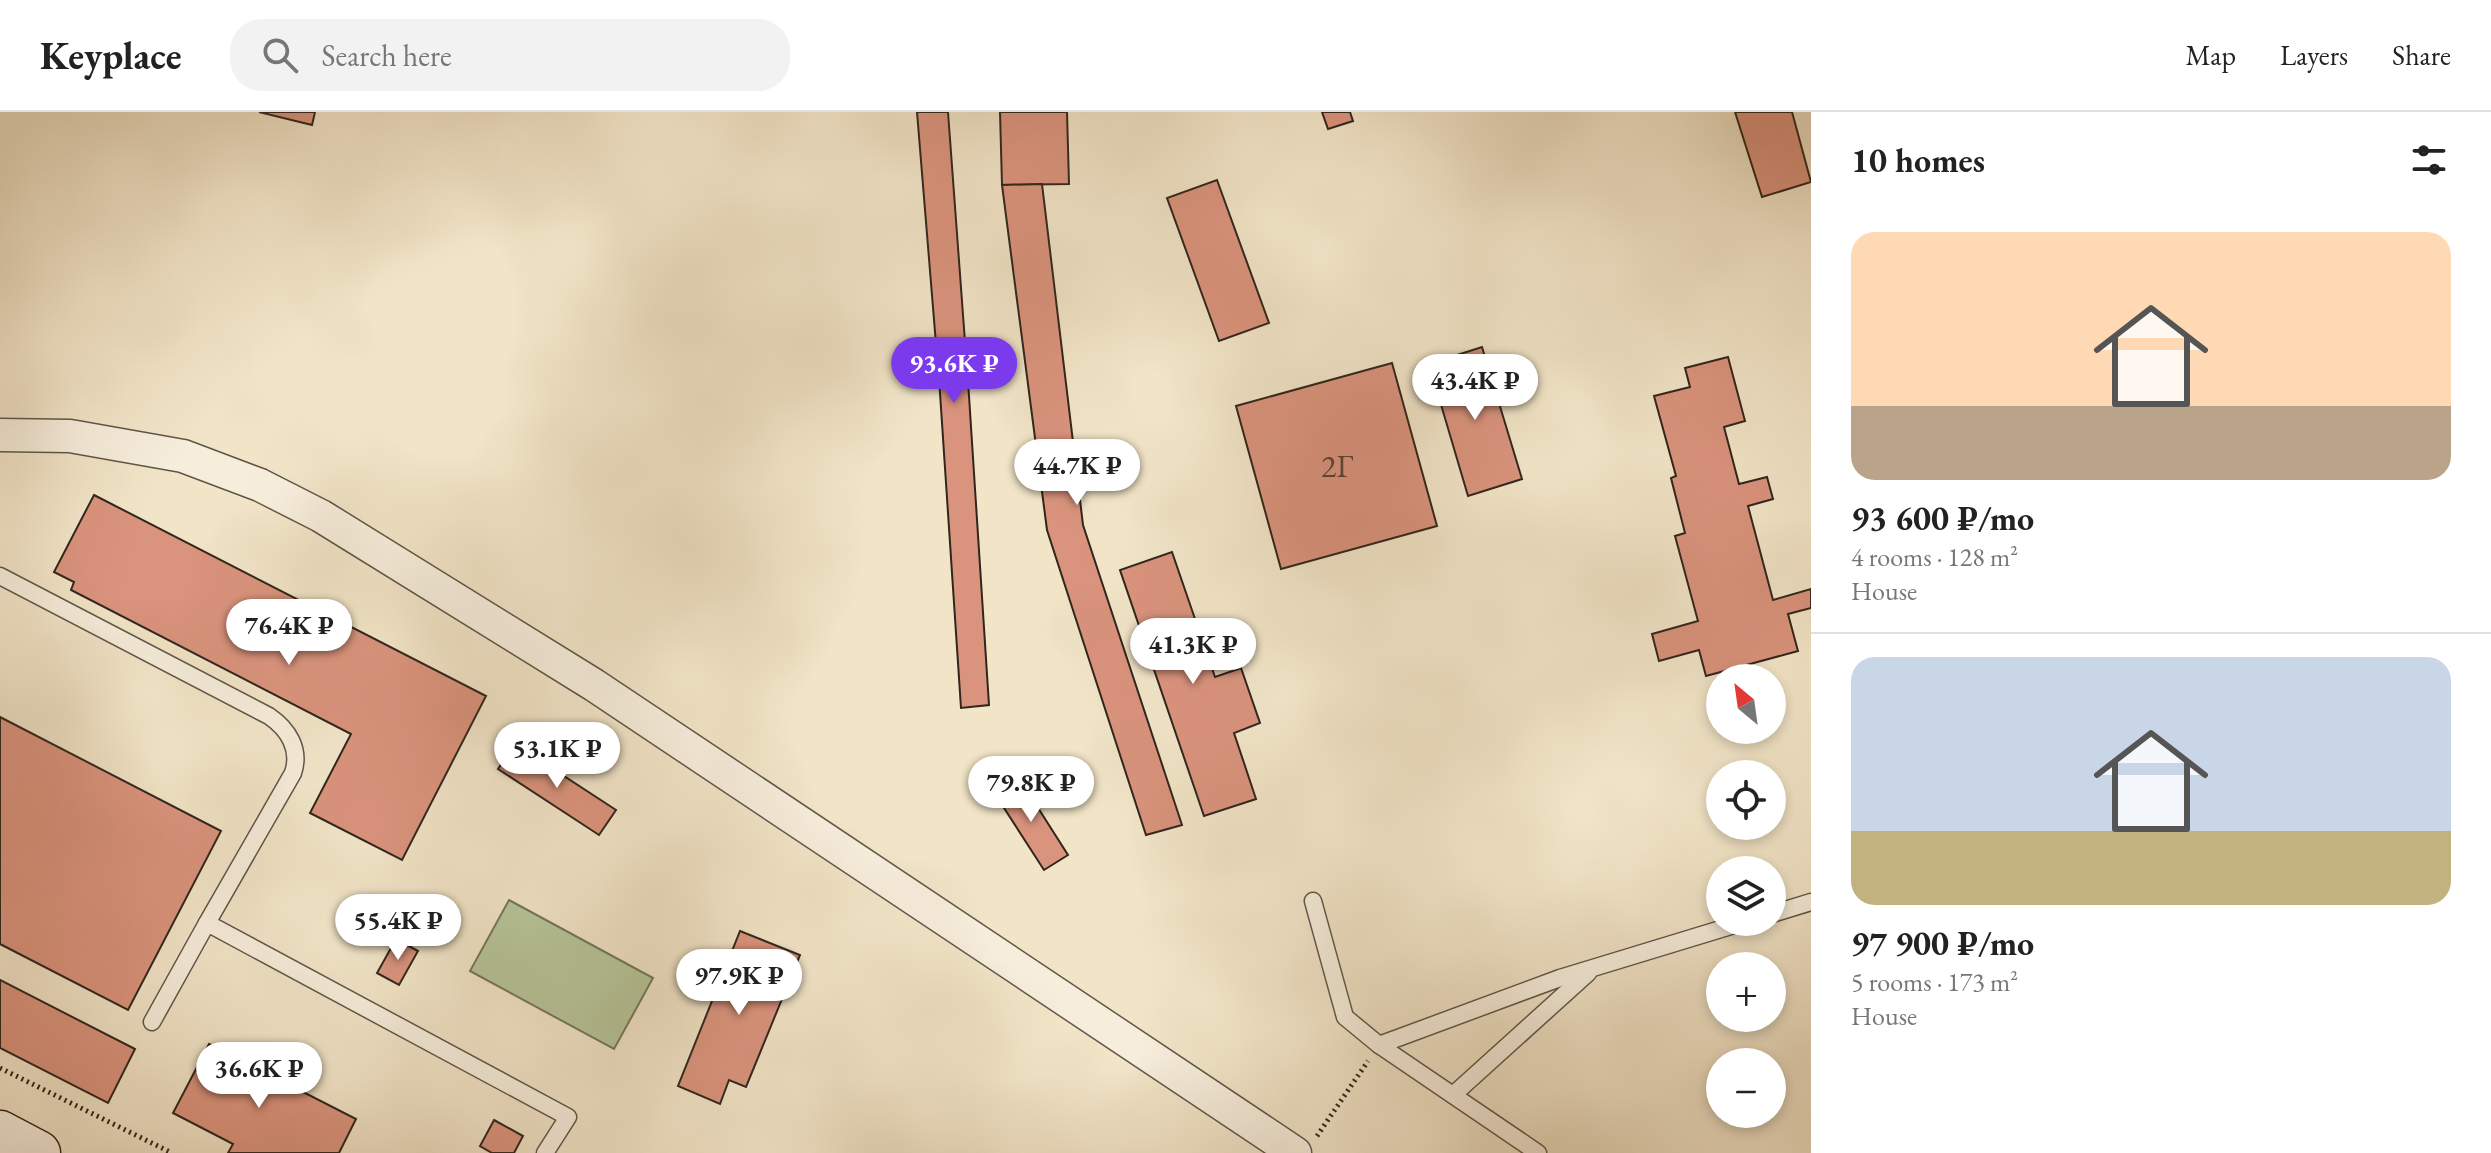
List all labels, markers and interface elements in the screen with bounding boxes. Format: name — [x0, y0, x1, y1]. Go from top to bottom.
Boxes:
search box — [230, 19, 790, 91]
text: Keyplace — [40, 31, 182, 80]
icon: search — [258, 33, 302, 77]
text: Search here — [322, 36, 452, 75]
text: Map — [2186, 37, 2236, 73]
text: Layers — [2280, 37, 2348, 73]
text: Share — [2392, 37, 2451, 73]
text: 10 homes — [1851, 138, 1985, 182]
icon: filters — [2407, 138, 2451, 182]
icon: home — [2079, 284, 2223, 428]
pin: 93.6K ₽ — [880, 337, 1028, 405]
text: 93.6K ₽ — [909, 346, 999, 380]
pin: 43.4K ₽ — [1401, 354, 1549, 422]
text: 43.4K ₽ — [1430, 363, 1520, 397]
pin: 44.7K ₽ — [1003, 439, 1151, 507]
house number: 2Г — [1321, 445, 1353, 487]
text: 44.7K ₽ — [1032, 448, 1122, 482]
text: 93 600 ₽/mo — [1851, 496, 2034, 540]
text: 4 rooms · 128 m² — [1851, 540, 2018, 574]
text: House — [1851, 574, 1917, 608]
pin: 76.4K ₽ — [215, 599, 363, 667]
text: 76.4K ₽ — [244, 608, 334, 642]
pin: 41.3K ₽ — [1119, 618, 1267, 686]
text: 41.3K ₽ — [1148, 627, 1238, 661]
north arrow — [1706, 664, 1786, 744]
map controls — [1706, 664, 1786, 1128]
icon: home — [2079, 709, 2223, 853]
pin: 53.1K ₽ — [483, 722, 631, 790]
text: 53.1K ₽ — [512, 731, 602, 765]
pin: 79.8K ₽ — [957, 756, 1105, 824]
button: locate — [1706, 760, 1786, 840]
text: 79.8K ₽ — [986, 765, 1076, 799]
button: layers — [1706, 856, 1786, 936]
pin: 55.4K ₽ — [324, 894, 472, 962]
text: 55.4K ₽ — [353, 903, 443, 937]
text: 97 900 ₽/mo — [1851, 921, 2034, 965]
pin: 97.9K ₽ — [665, 949, 813, 1017]
button: + — [1706, 952, 1786, 1032]
text: 97.9K ₽ — [694, 958, 784, 992]
text: 5 rooms · 173 m² — [1851, 965, 2018, 999]
text: House — [1851, 999, 1917, 1033]
pin: 36.6K ₽ — [185, 1042, 333, 1110]
button: − — [1706, 1048, 1786, 1128]
text: 36.6K ₽ — [214, 1051, 304, 1085]

